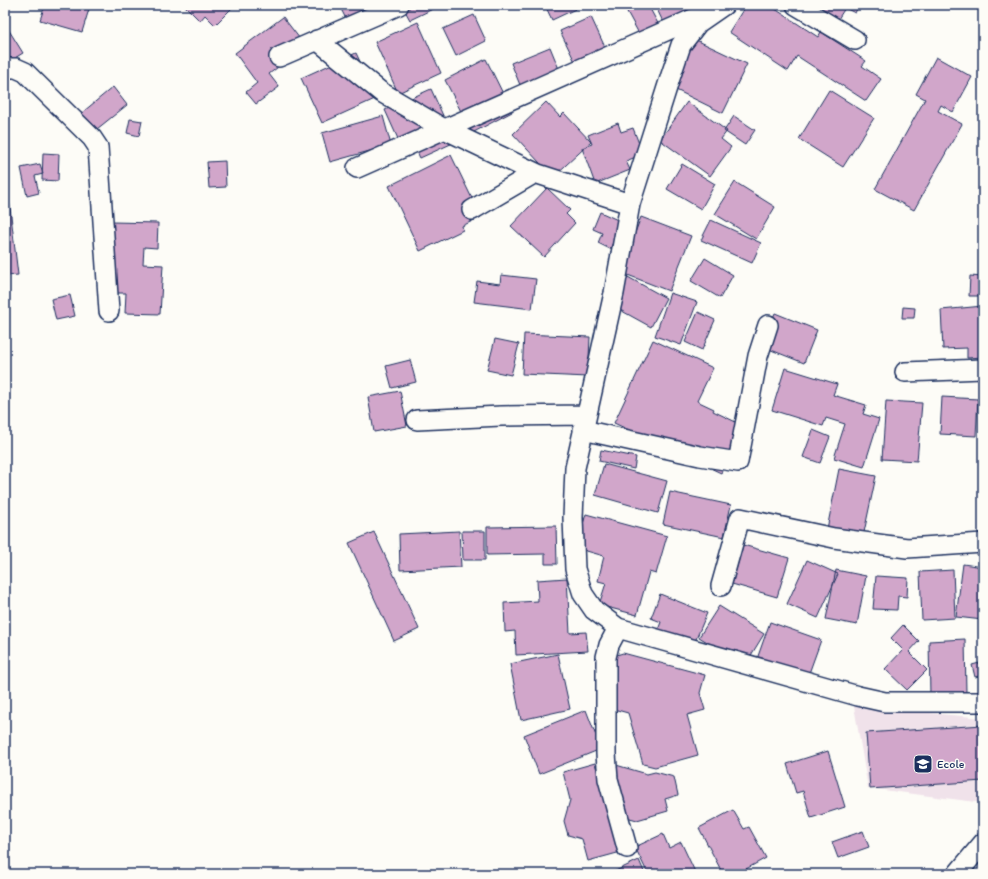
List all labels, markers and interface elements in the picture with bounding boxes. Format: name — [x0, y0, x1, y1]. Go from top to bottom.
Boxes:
school or university icon: Ecole — [912, 753, 934, 775]
place label: Ecole — [937, 757, 965, 771]

